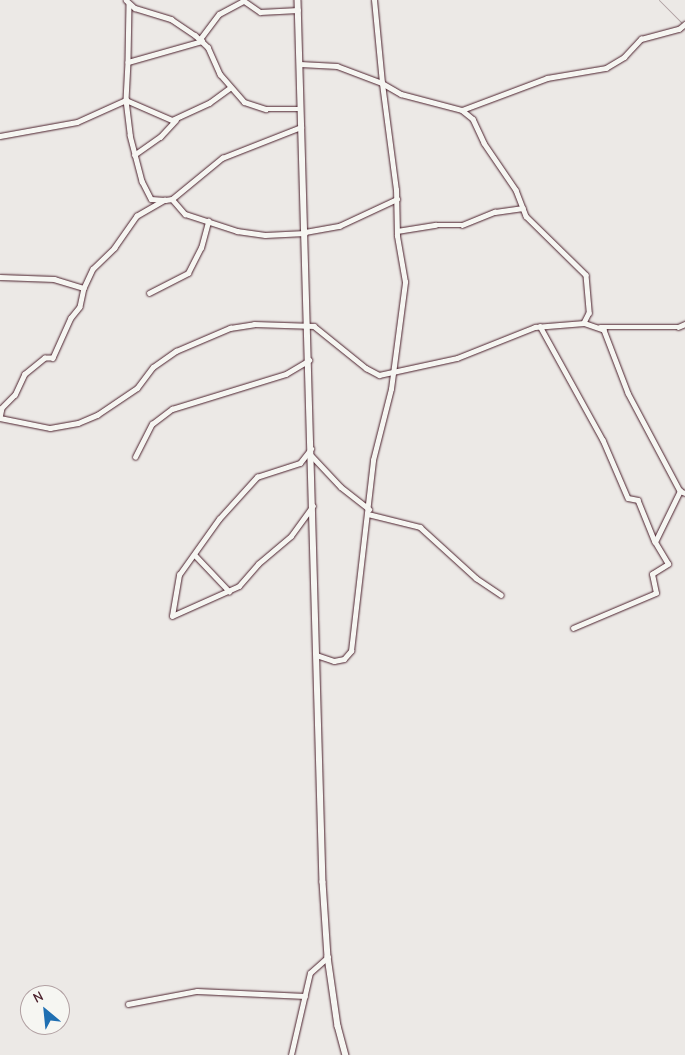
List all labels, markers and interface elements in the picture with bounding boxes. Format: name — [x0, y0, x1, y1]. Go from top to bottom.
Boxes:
north arrow — [20, 985, 70, 1035]
text: N — [30, 988, 46, 1007]

